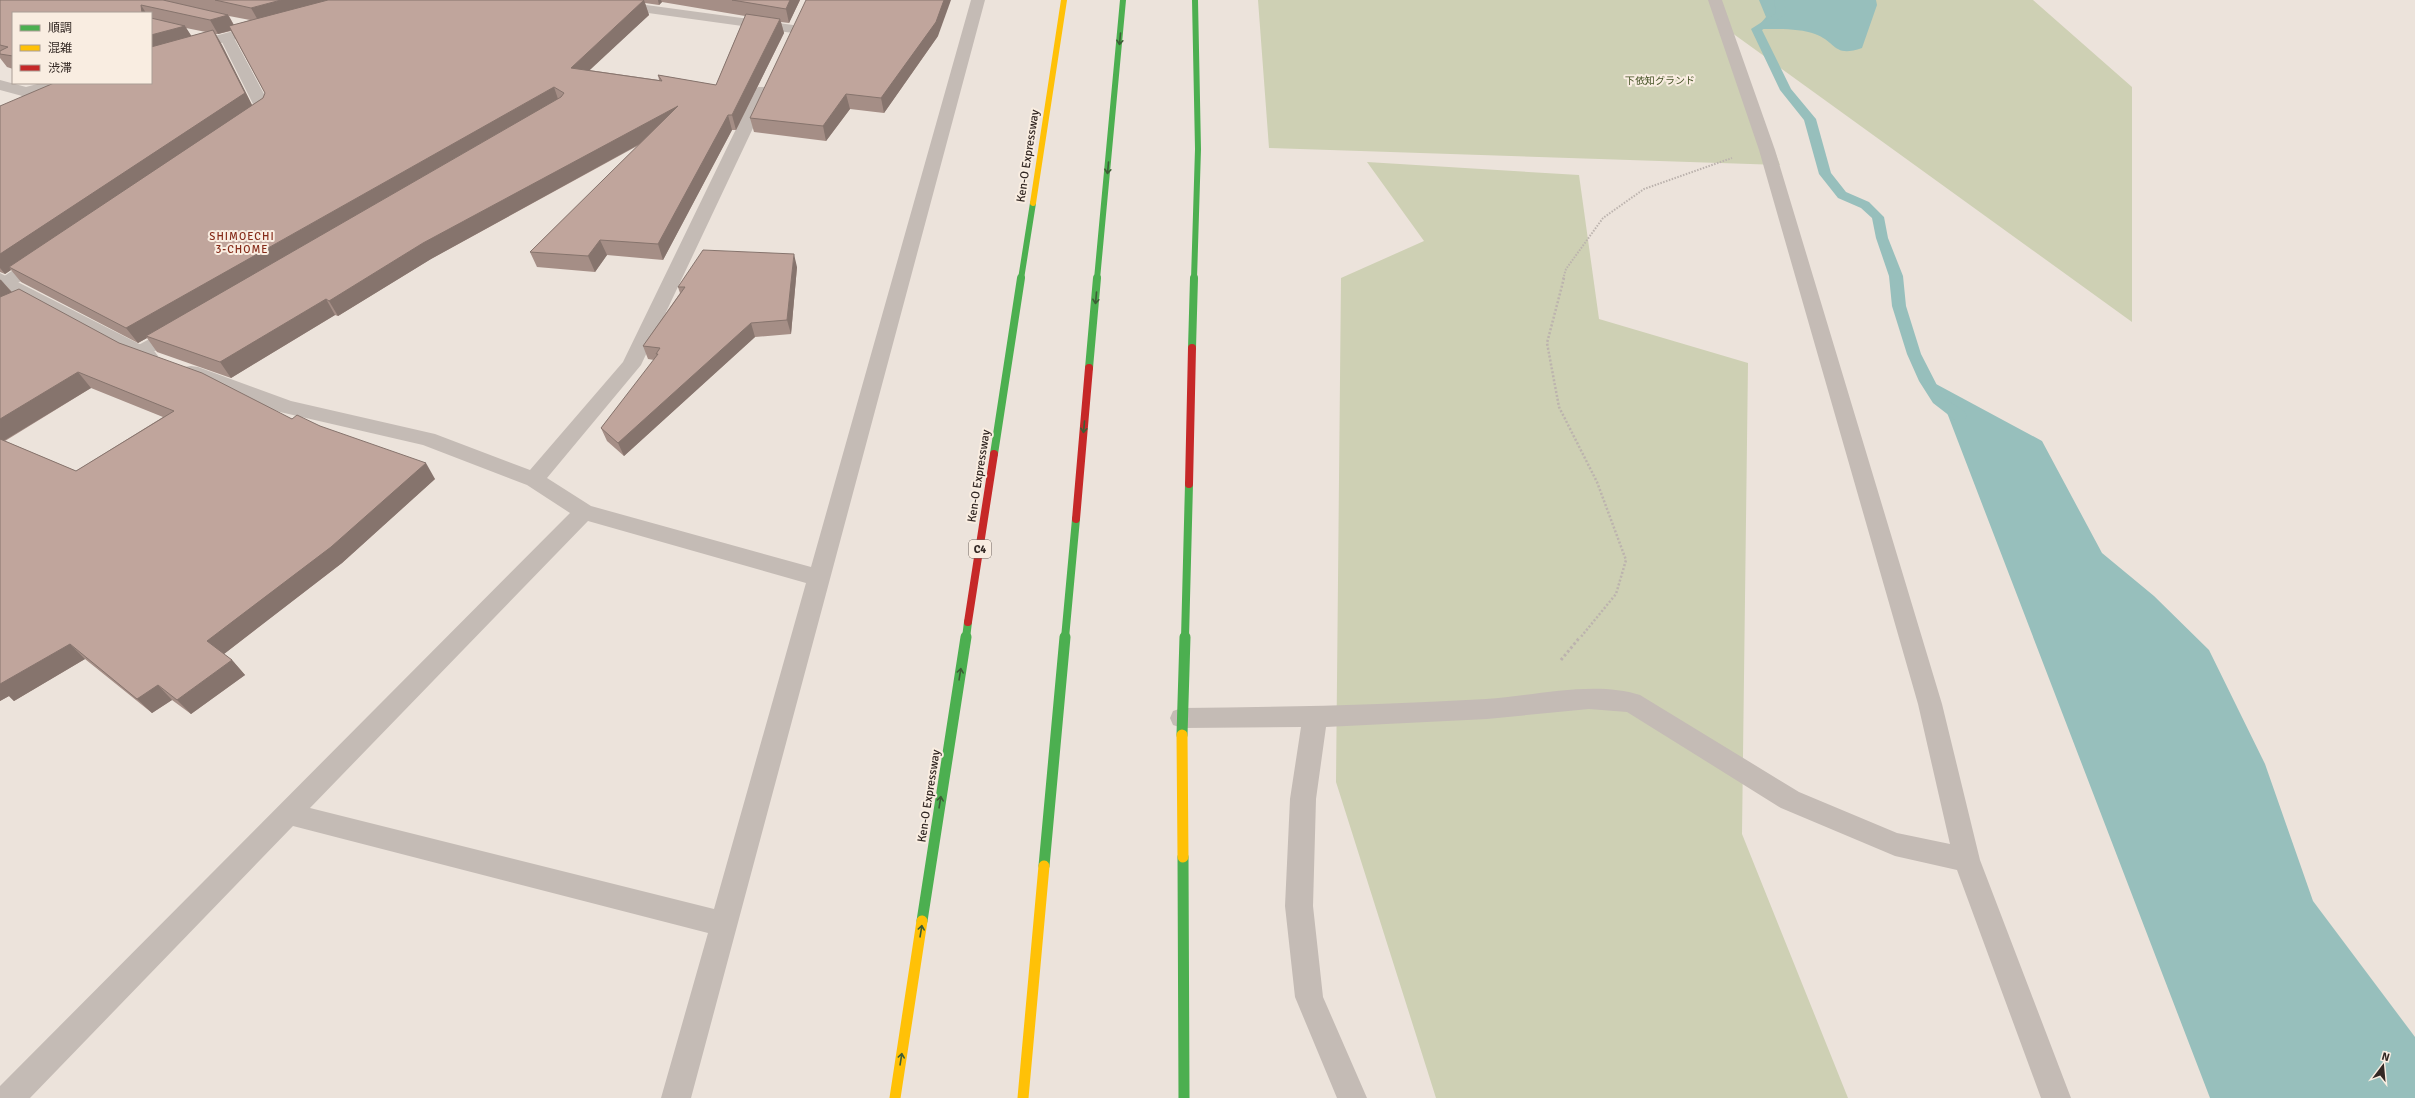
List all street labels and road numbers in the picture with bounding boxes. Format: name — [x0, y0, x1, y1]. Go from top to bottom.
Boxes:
street label: Ken-O Expressway — [1013, 108, 1043, 203]
street label: Ken-O Expressway — [964, 428, 994, 523]
road number: C4 — [969, 540, 991, 558]
street label: Ken-O Expressway — [914, 748, 944, 843]

